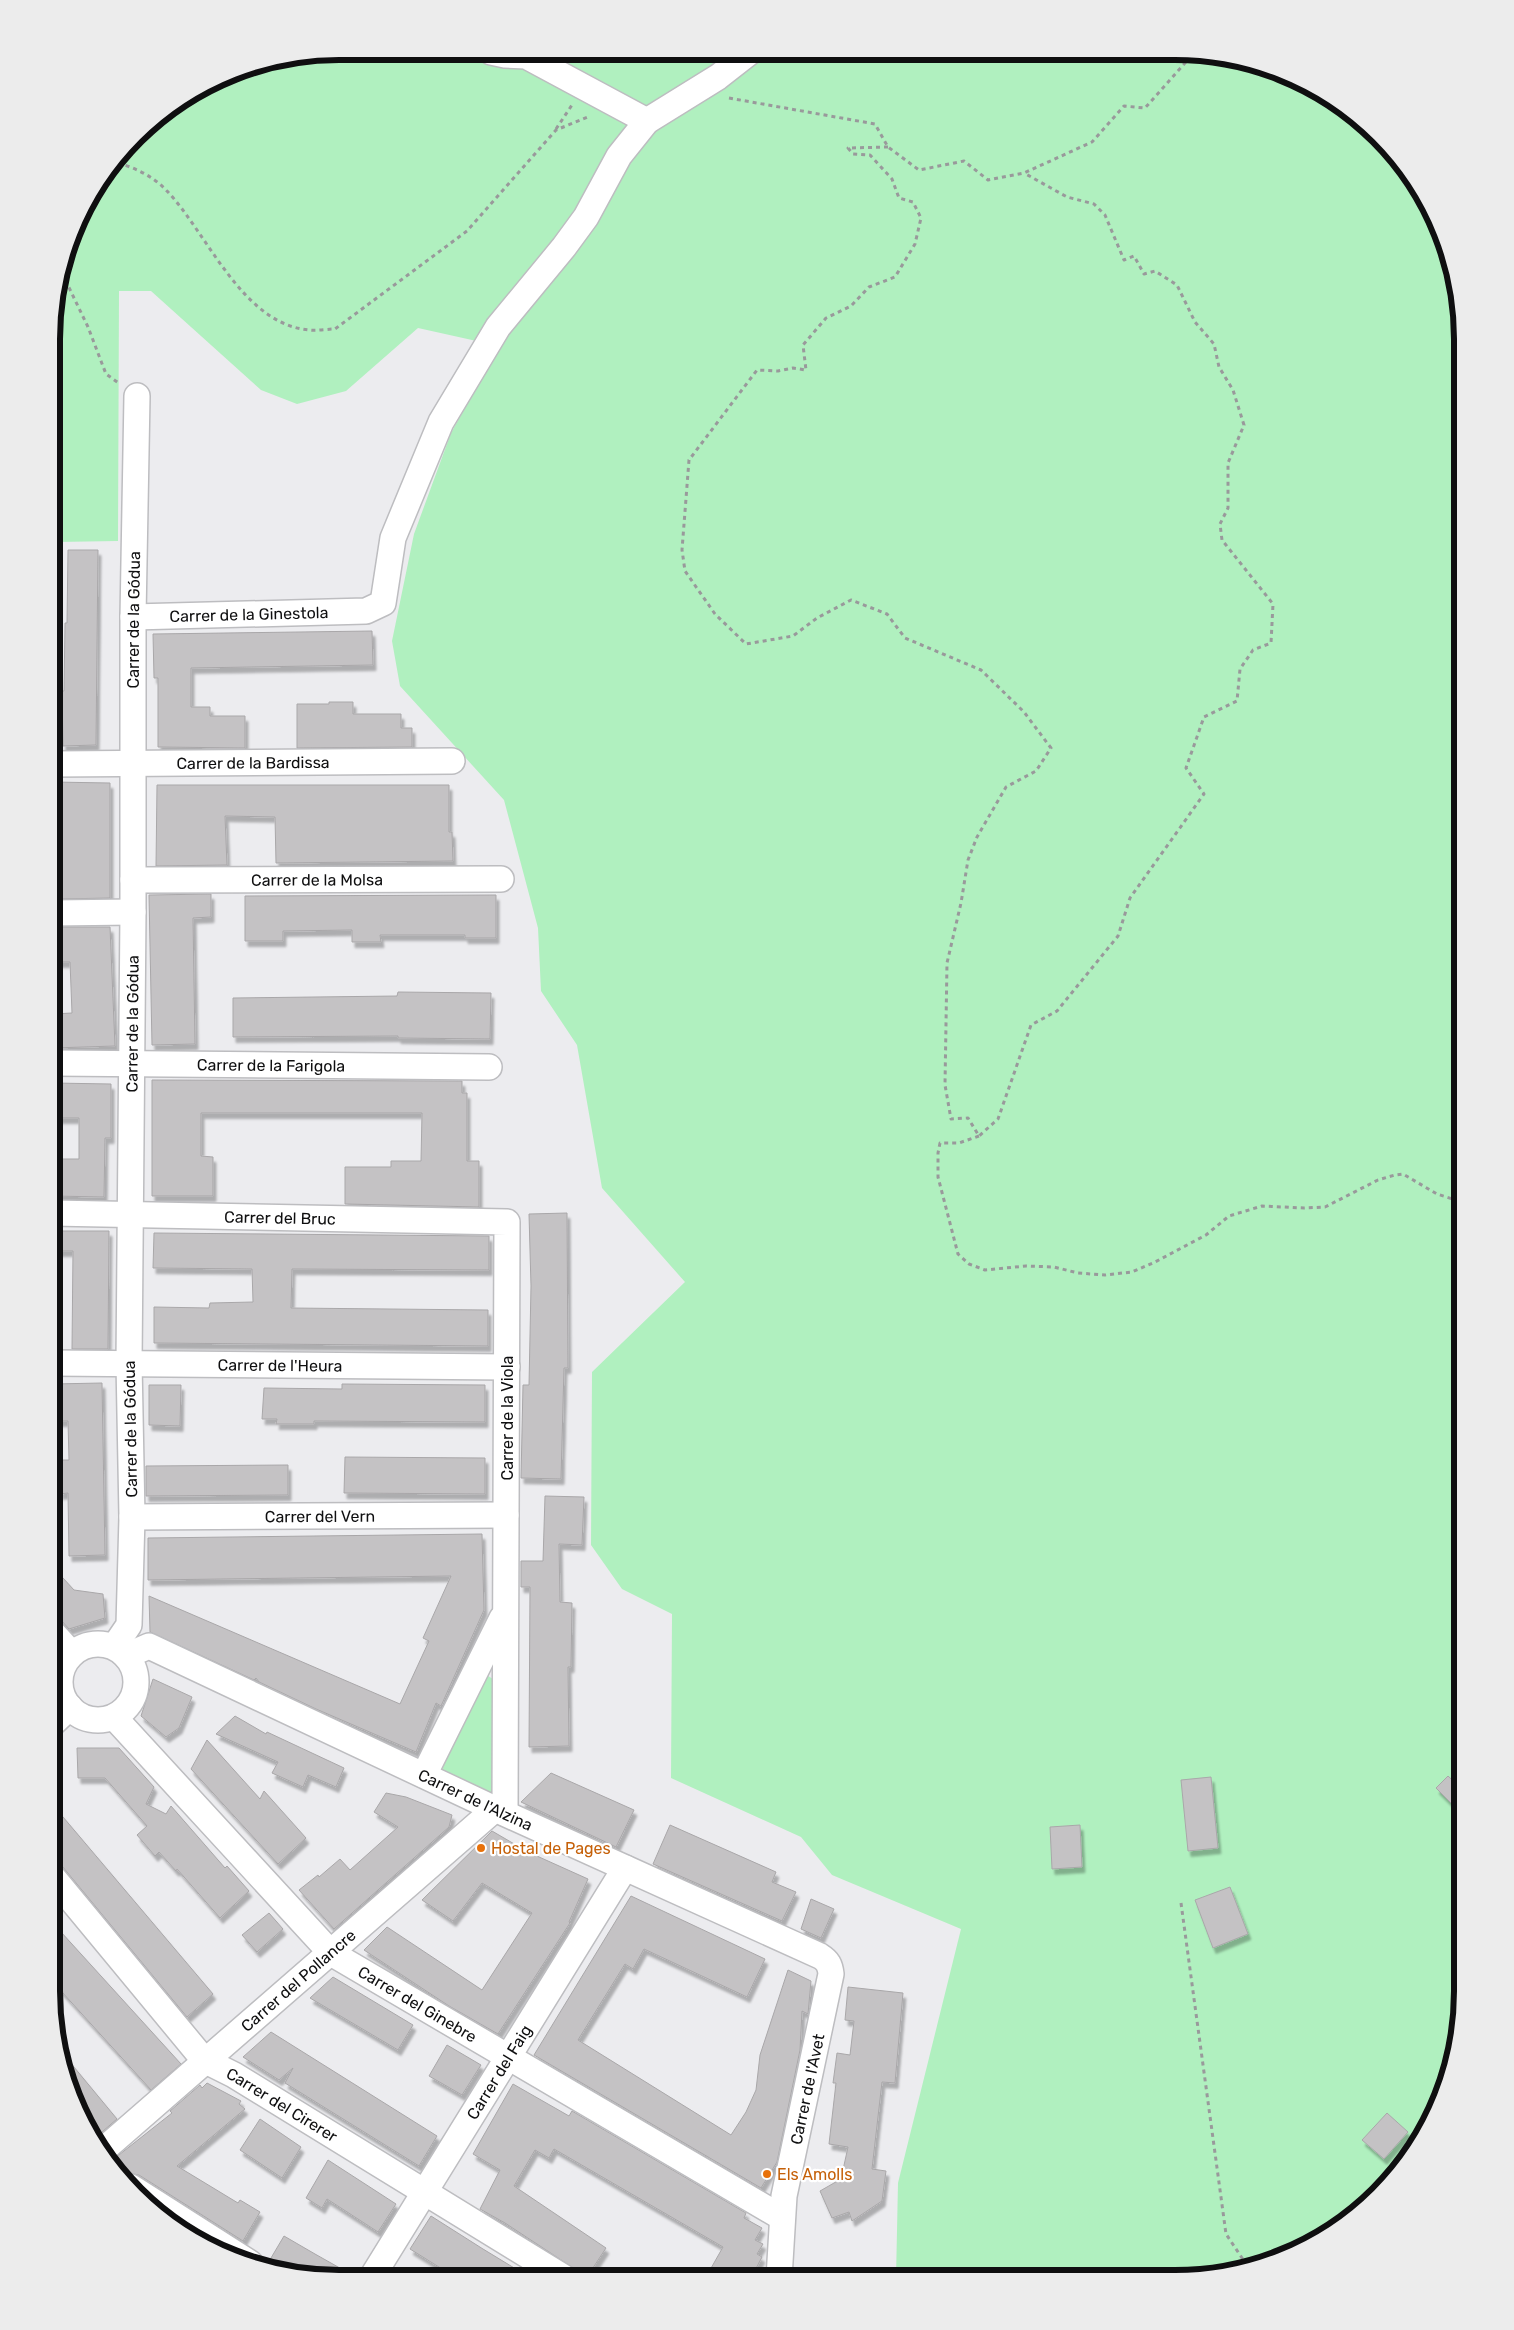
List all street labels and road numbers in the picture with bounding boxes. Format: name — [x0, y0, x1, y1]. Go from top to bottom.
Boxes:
street label: Carrer de la Gódua — [124, 551, 144, 688]
street label: Carrer de la Ginestola — [169, 603, 329, 626]
street label: Carrer de la Bardissa — [176, 753, 330, 773]
street label: Carrer de la Molsa — [251, 870, 383, 890]
street label: Carrer de la Gódua — [122, 955, 143, 1092]
street label: Carrer de la Farigola — [197, 1055, 345, 1076]
street label: Carrer del Bruc — [224, 1207, 336, 1229]
street label: Carrer de l'Heura — [218, 1355, 342, 1376]
street label: Carrer de la Viola — [498, 1356, 517, 1480]
street label: Carrer de la Gódua — [120, 1360, 141, 1498]
street label: Carrer del Vern — [265, 1507, 375, 1526]
street label: Carrer de l'Alzina — [415, 1765, 536, 1835]
street label: Carrer del Pollancre — [237, 1926, 360, 2036]
street label: Carrer del Ginebre — [355, 1962, 480, 2046]
street label: Carrer del Faig — [463, 2022, 536, 2123]
street label: Carrer de l'Avet — [786, 2032, 829, 2146]
street label: Carrer del Cirerer — [223, 2064, 341, 2146]

